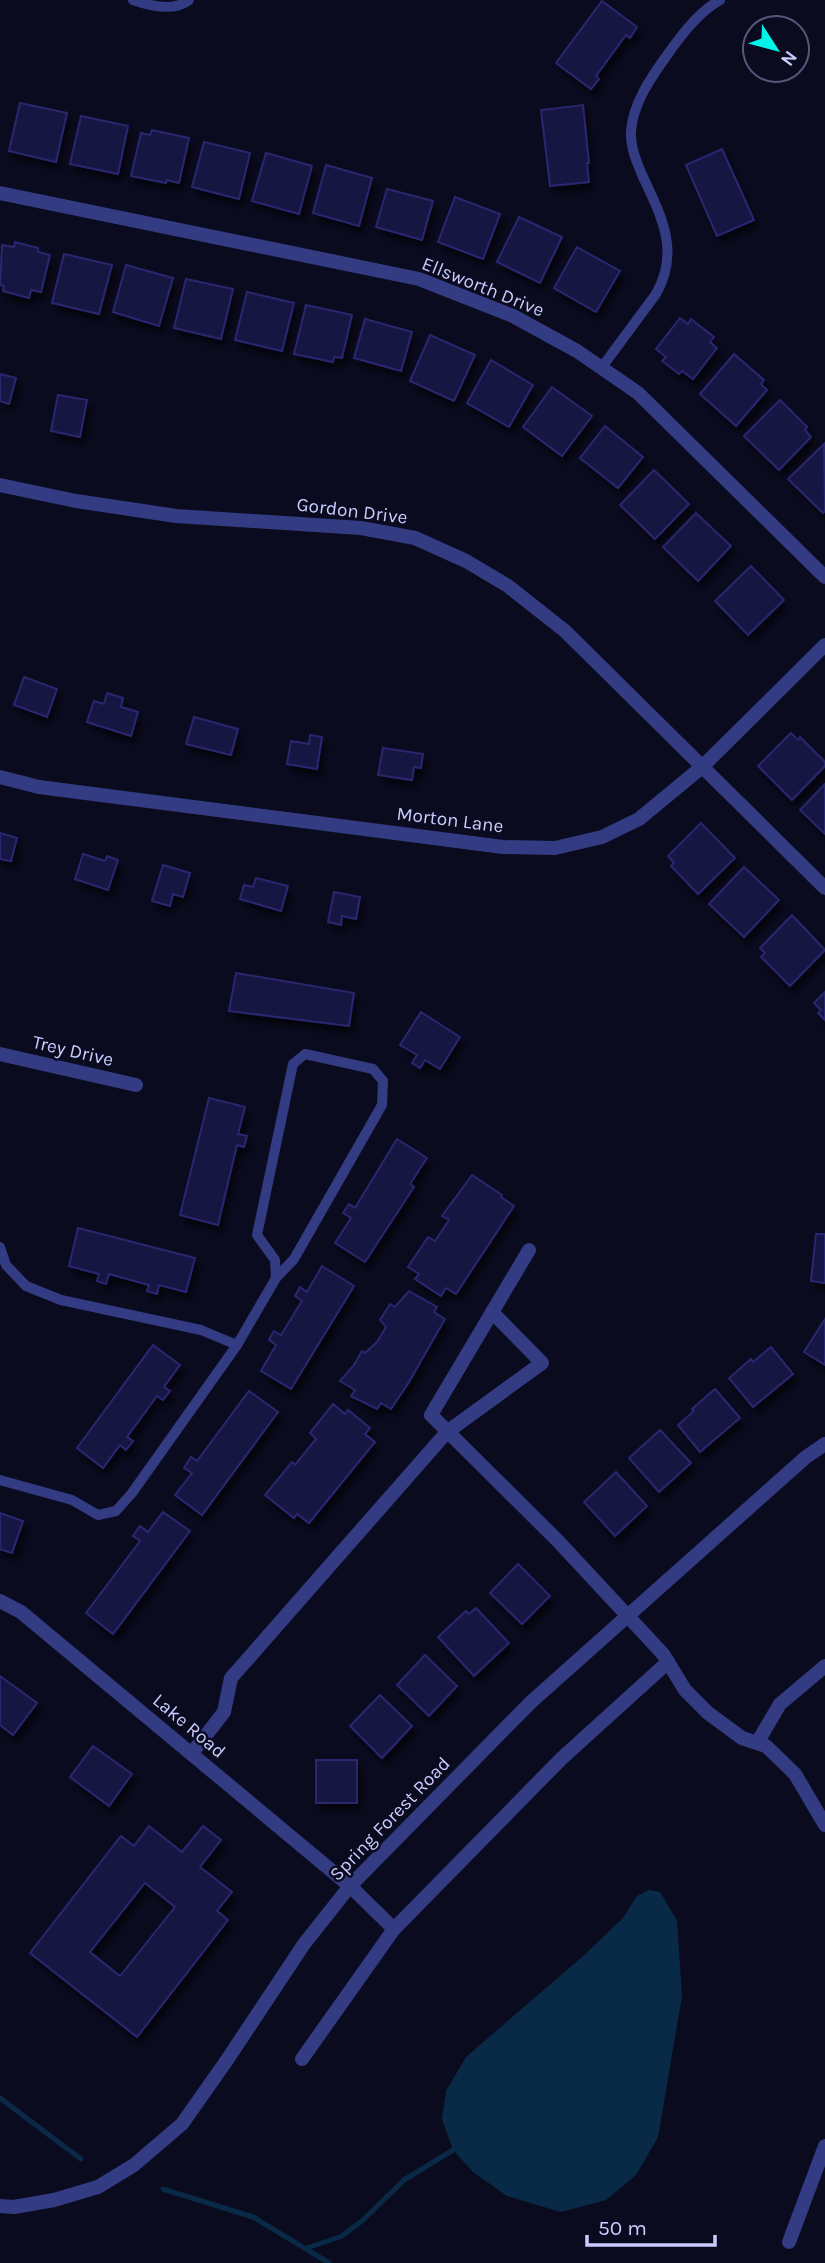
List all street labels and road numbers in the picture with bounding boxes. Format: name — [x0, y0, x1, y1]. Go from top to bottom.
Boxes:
street label: Ellsworth Drive — [419, 252, 547, 322]
street label: Gordon Drive — [295, 493, 409, 529]
street label: Morton Lane — [395, 803, 505, 837]
street label: Trey Drive — [30, 1031, 116, 1071]
street label: Lake Road — [148, 1689, 230, 1763]
street label: Spring Forest Road — [325, 1753, 455, 1885]

